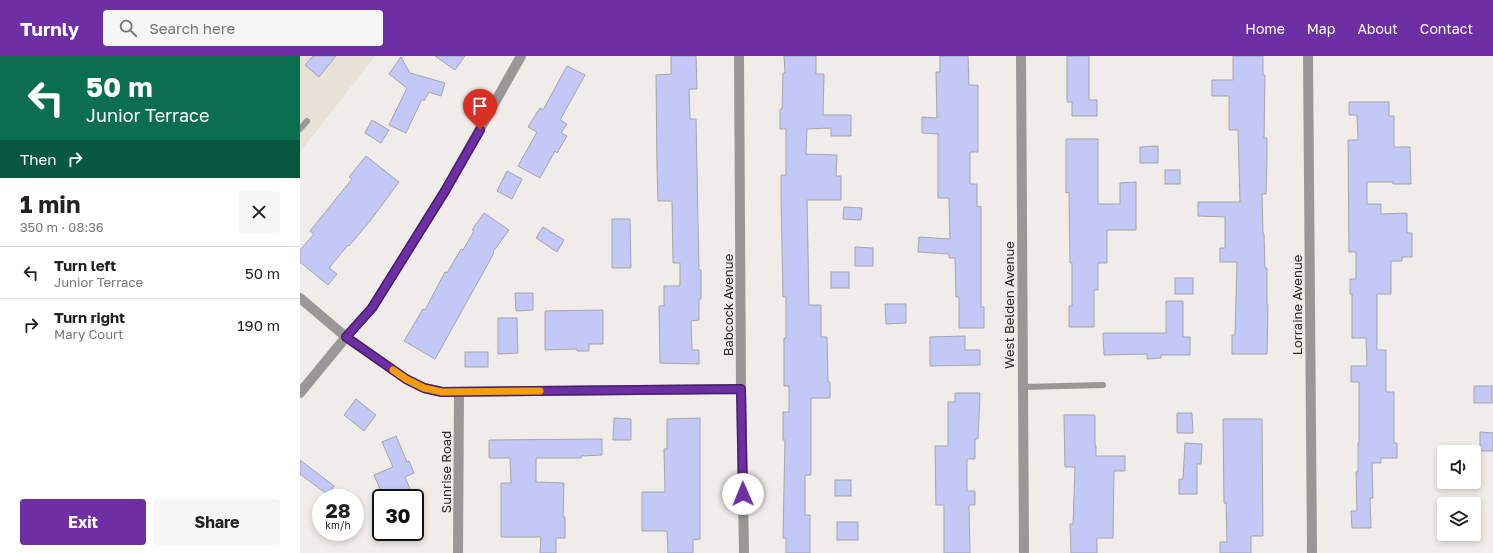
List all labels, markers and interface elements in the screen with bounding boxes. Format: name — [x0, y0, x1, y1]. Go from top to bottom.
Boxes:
search box — [103, 10, 383, 46]
text: Turnly — [20, 17, 79, 40]
icon: search — [117, 17, 139, 39]
text: Search here — [149, 19, 235, 37]
text: Home — [1245, 20, 1285, 37]
text: Map — [1307, 20, 1335, 37]
text: About — [1357, 20, 1398, 37]
text: Contact — [1420, 20, 1473, 37]
text: 50 m — [86, 70, 153, 103]
icon: left — [20, 72, 72, 124]
pin — [463, 89, 497, 130]
icon: arrive — [469, 95, 491, 117]
text: Junior Terrace — [86, 104, 209, 126]
icon: right — [64, 148, 86, 170]
text: Then — [20, 150, 56, 168]
text: 1 min — [20, 189, 80, 218]
button: close — [238, 191, 280, 233]
text: 350 m · 08:36 — [20, 219, 104, 235]
street label: West Belden Avenue — [1001, 241, 1017, 369]
street label: Babcock Avenue — [720, 254, 736, 356]
street label: Lorraine Avenue — [1289, 255, 1305, 355]
text: Turn left — [54, 256, 116, 274]
icon: left — [20, 262, 42, 284]
text: 50 m — [245, 264, 280, 282]
text: Junior Terrace — [54, 274, 143, 290]
text: Turn right — [54, 308, 125, 326]
icon: right — [20, 314, 42, 336]
text: 190 m — [237, 316, 280, 334]
text: Mary Court — [54, 326, 124, 342]
street label: Sunrise Road — [438, 431, 454, 513]
map controls — [1437, 445, 1481, 541]
button: sound — [1437, 445, 1481, 489]
position arrow — [722, 473, 764, 515]
speed limit sign: 30 — [372, 489, 424, 541]
button: layers — [1437, 497, 1481, 541]
text: 28 — [325, 498, 350, 522]
button: Exit — [20, 499, 146, 545]
button: Share — [154, 499, 280, 545]
text: km/h — [325, 519, 351, 531]

